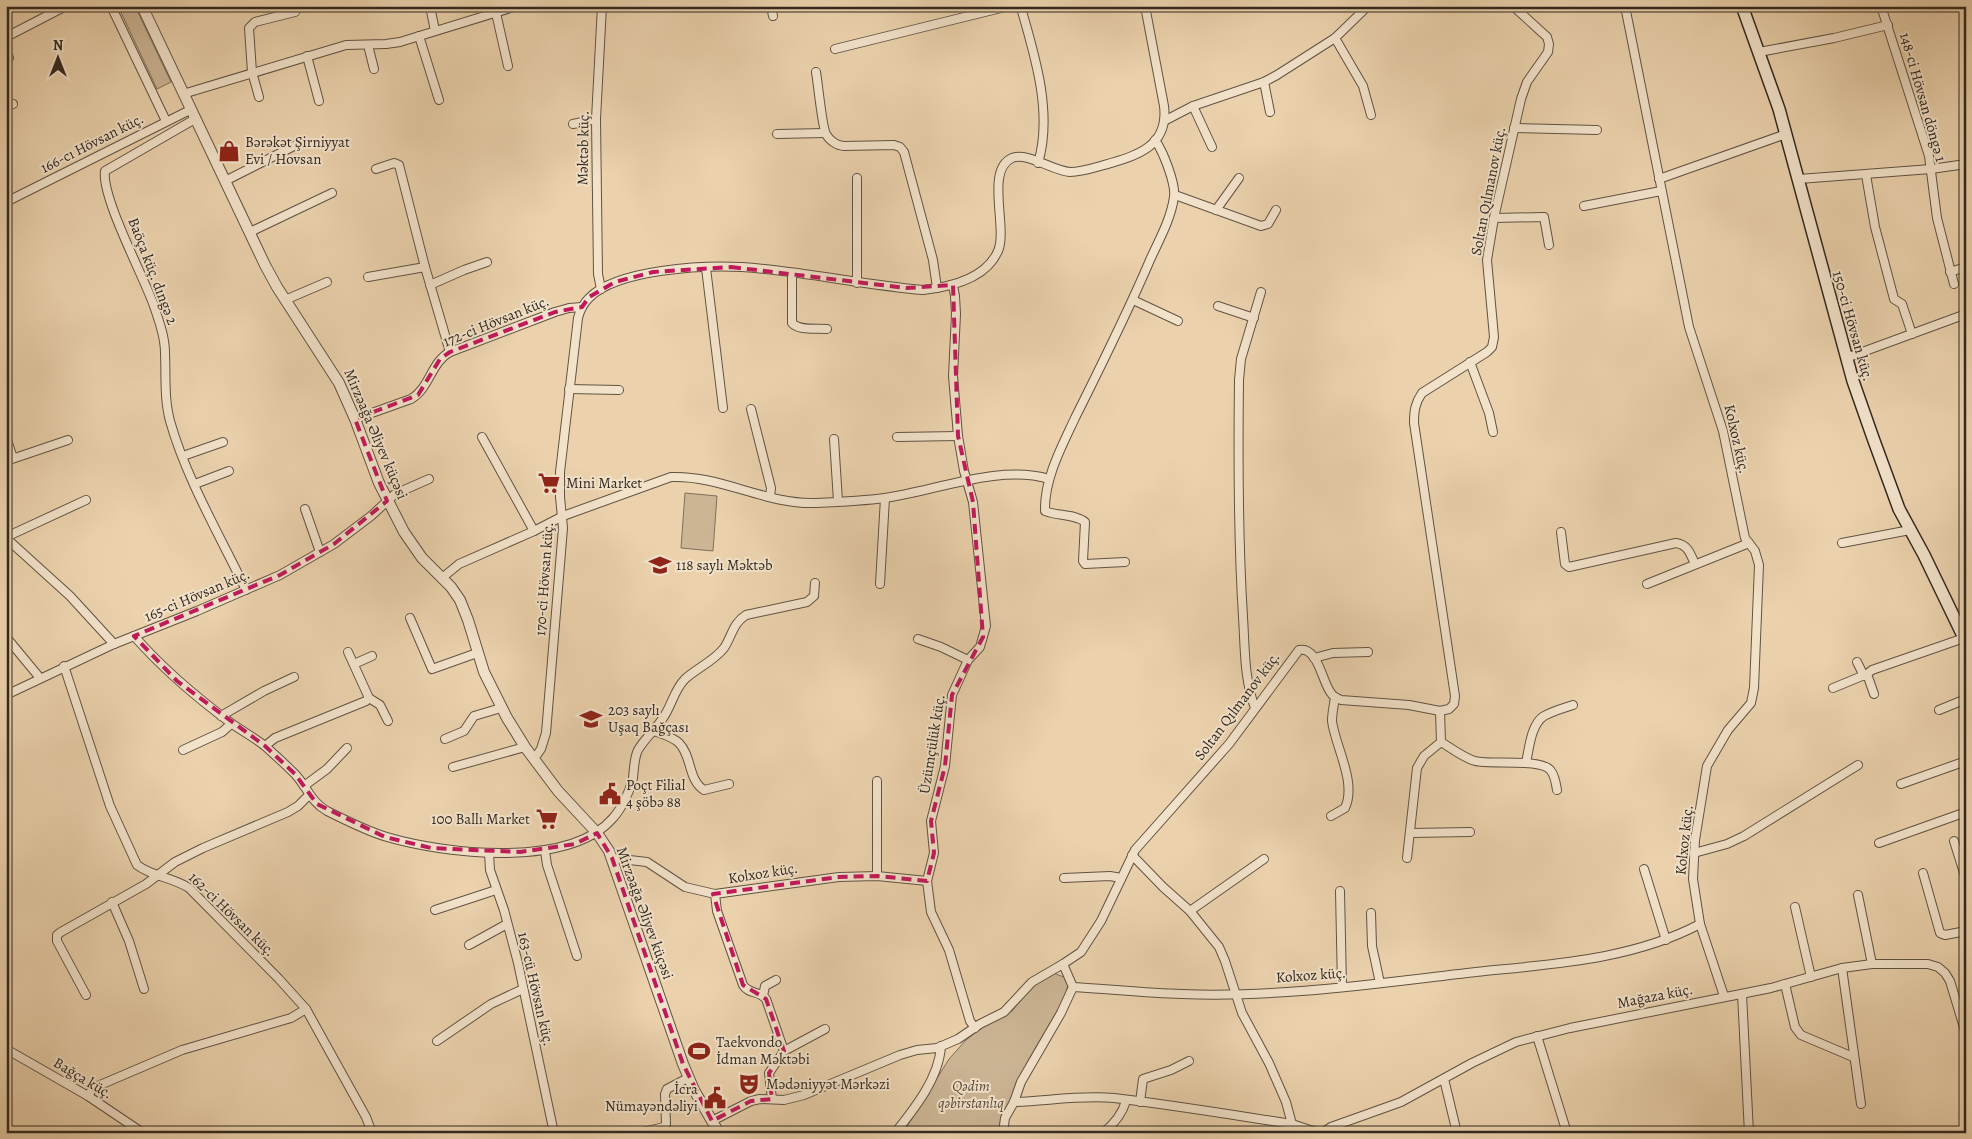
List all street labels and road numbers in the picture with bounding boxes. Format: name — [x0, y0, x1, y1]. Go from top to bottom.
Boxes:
street label: 148-ci Hövsan döngə 1 — [1895, 30, 1951, 164]
street label: 166-cı Hövsan küç. — [37, 108, 147, 178]
street label: Məktəb küç. — [572, 110, 594, 186]
street label: Soltan Qılmanov küç. — [1466, 125, 1510, 257]
street label: Baöça küç. dıngə 2 — [123, 215, 183, 327]
street label: 150-ci Hövsan küç. — [1828, 268, 1878, 384]
street label: 172-ci Hövsan küç. — [440, 291, 552, 351]
street label: Mirzəağa Əliyev küçəsi — [339, 366, 413, 502]
street label: Kolxoz küç. — [1719, 402, 1755, 476]
street label: 170-ci Hövsan küç. — [530, 522, 558, 636]
street label: 165-ci Hövsan küç. — [141, 564, 253, 626]
street label: Soltan Qılmanov küç. — [1190, 648, 1284, 764]
street label: Üzümçülük küç. — [914, 693, 950, 795]
street label: Kolxoz küç. — [1670, 804, 1698, 876]
street label: Mirzəağa Əliyev küçəsi — [612, 844, 678, 982]
street label: Kolxoz küç. — [727, 858, 799, 888]
street label: 162-ci Hövsan küç. — [184, 867, 280, 961]
street label: 163-cü Hövsan küç. — [513, 930, 559, 1048]
street label: Kolxoz küç. — [1275, 963, 1347, 987]
street label: Mağaza küç. — [1615, 979, 1695, 1013]
street label: Bağça küç. — [50, 1053, 116, 1103]

